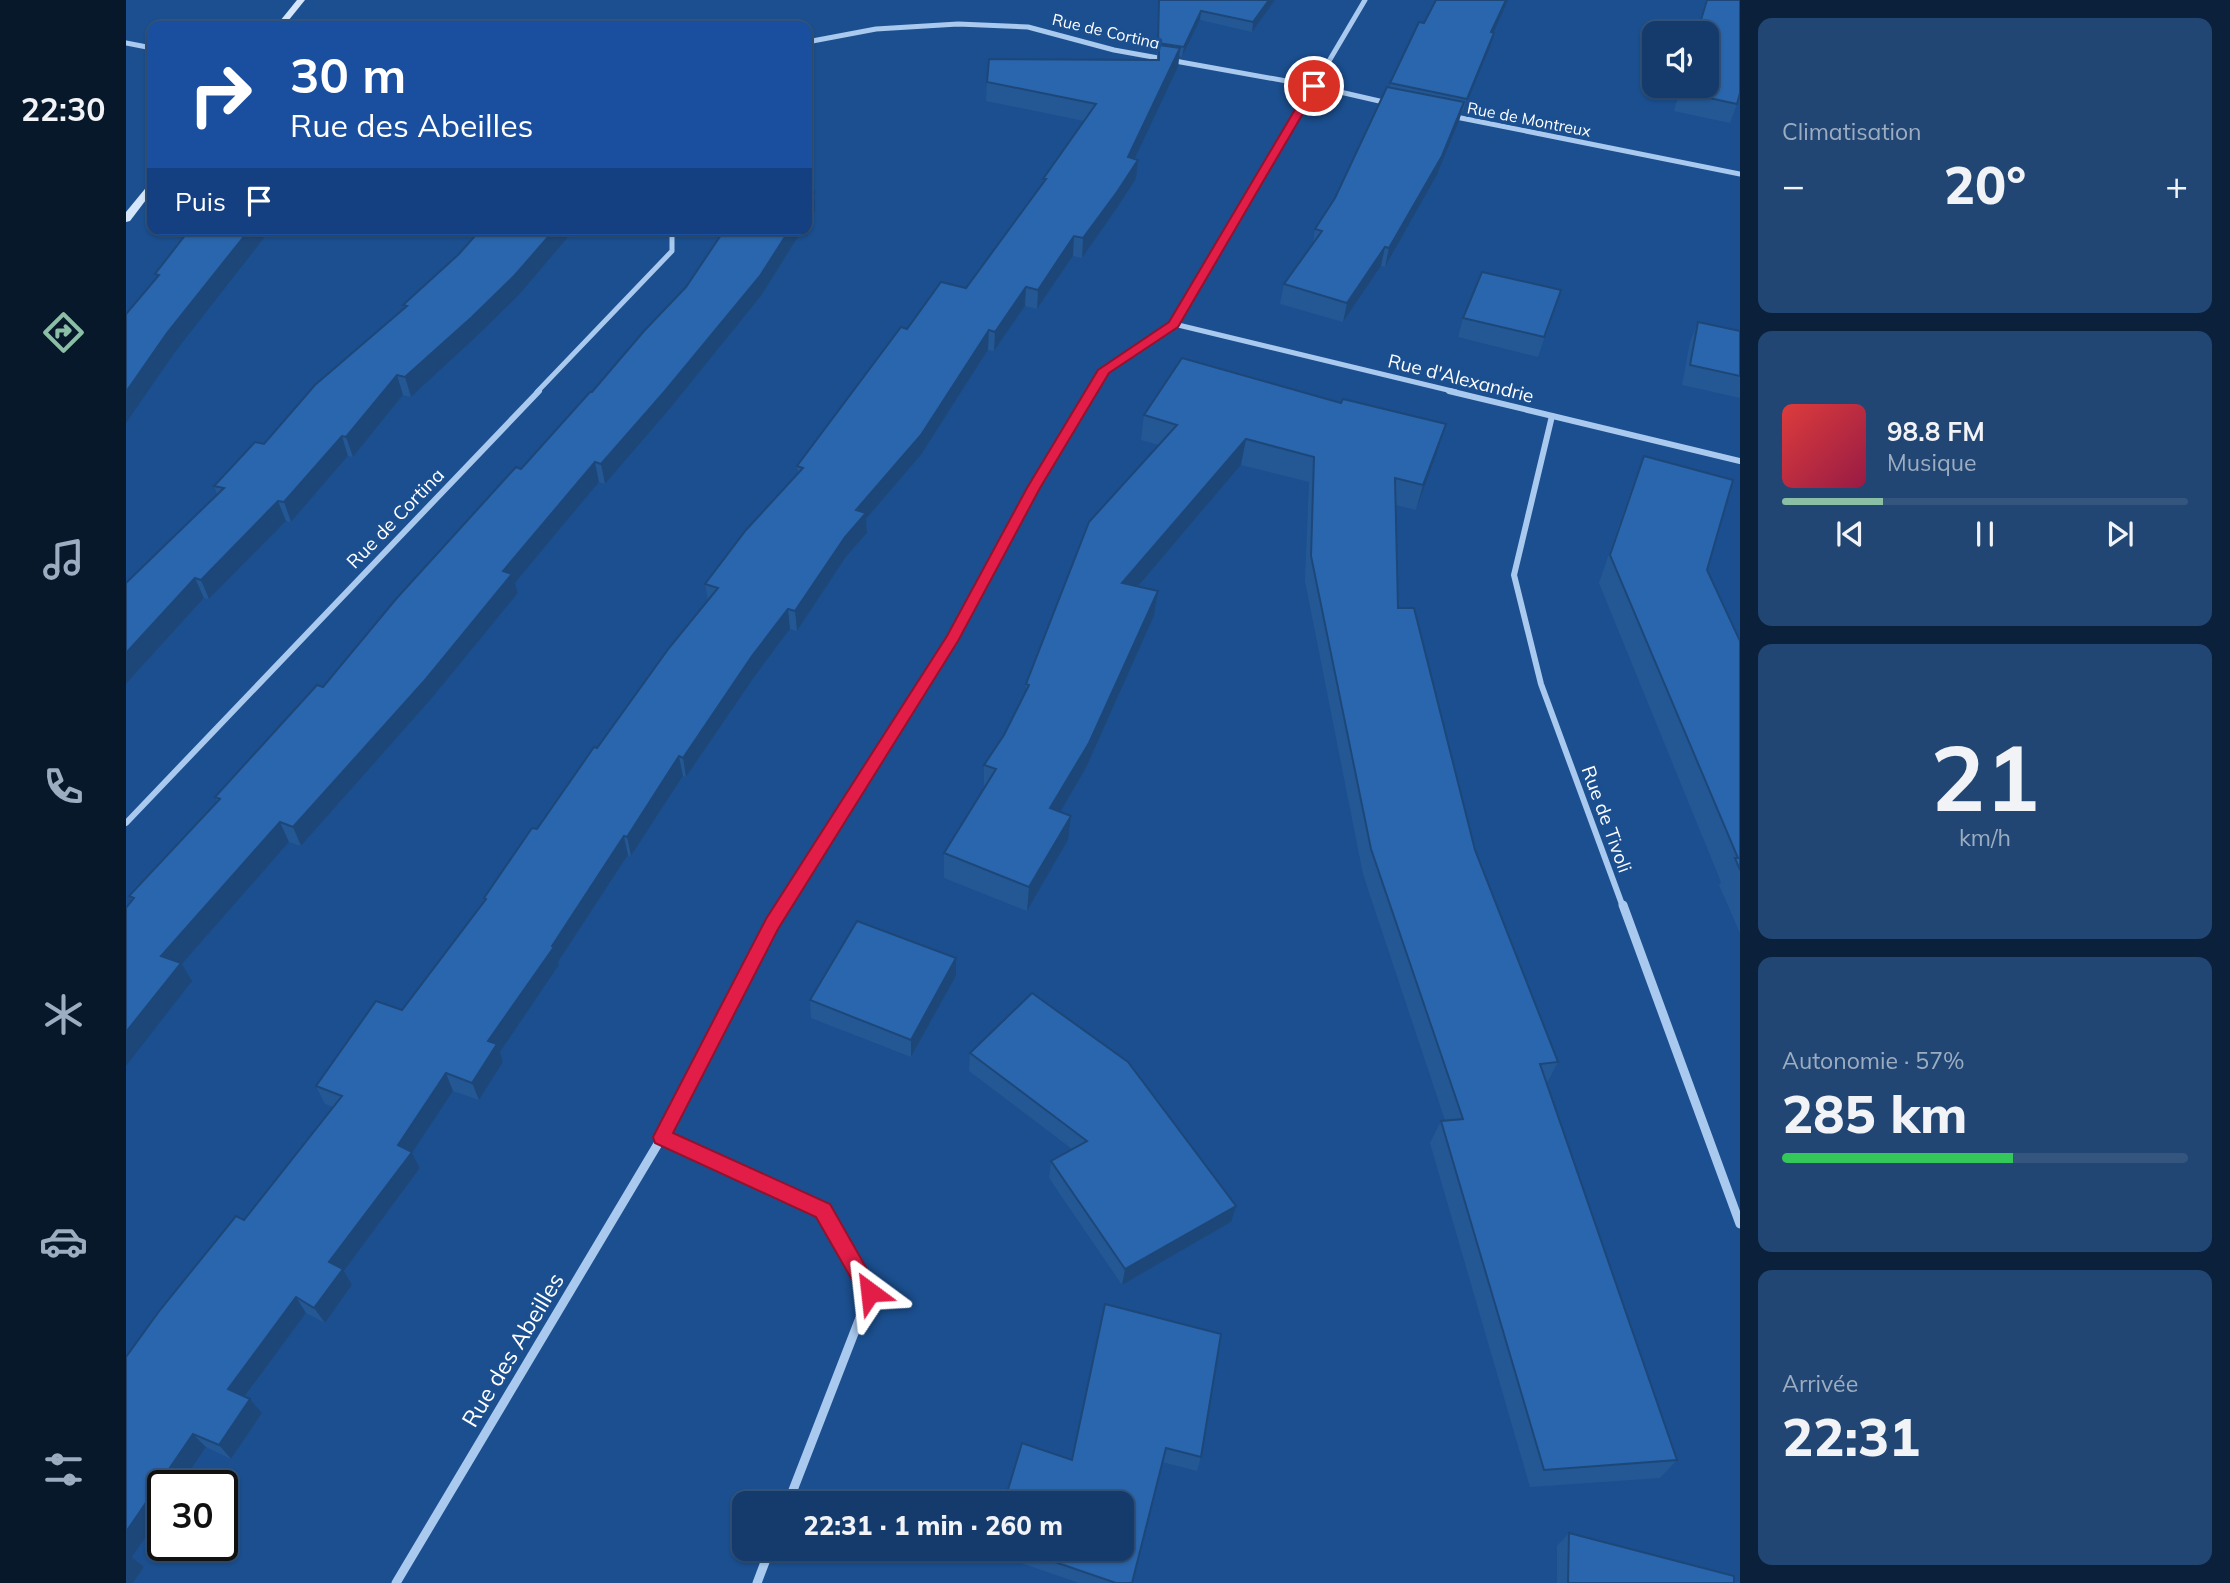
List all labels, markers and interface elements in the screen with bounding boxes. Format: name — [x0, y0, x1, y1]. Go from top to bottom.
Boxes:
street label: Rue de Cortina — [1050, 9, 1162, 53]
map controls — [1642, 21, 1719, 98]
button: sound — [1642, 21, 1719, 98]
text: 30 m — [290, 44, 406, 105]
icon: right — [175, 49, 266, 140]
pin — [1284, 56, 1344, 116]
icon: arrive — [1295, 67, 1333, 105]
text: 22:30 — [21, 89, 105, 129]
street label: Rue de Montreux — [1465, 97, 1593, 141]
text: Rue des Abeilles — [290, 105, 533, 145]
text: Climatisation — [1782, 117, 1922, 146]
text: 20° — [1944, 152, 2026, 217]
text: − — [1782, 161, 1805, 209]
text: + — [2165, 161, 2188, 209]
icon: arrive — [240, 182, 278, 220]
text: Puis — [175, 185, 226, 218]
icon: directions — [39, 308, 88, 357]
street label: Rue d'Alexandrie — [1386, 348, 1536, 408]
text: 98.8 FM — [1887, 415, 1985, 448]
text: Musique — [1887, 448, 1976, 477]
street label: Rue de Cortina — [341, 463, 449, 573]
icon: previous — [1831, 515, 1869, 553]
icon: pause — [1966, 515, 2004, 553]
icon: next — [2101, 515, 2139, 553]
icon: music — [39, 535, 88, 584]
text: 21 — [1930, 720, 2040, 834]
icon: phone — [39, 762, 88, 811]
street label: Rue de Tivoli — [1577, 762, 1637, 876]
text: km/h — [1959, 823, 2011, 852]
icon: climate — [39, 990, 88, 1039]
text: Autonomie · 57% — [1782, 1046, 1965, 1075]
text: 285 km — [1782, 1081, 1967, 1146]
icon: car — [39, 1217, 88, 1266]
position arrow — [833, 1255, 907, 1329]
street label: Rue des Abeilles — [455, 1267, 570, 1432]
text: Arrivée — [1782, 1369, 1858, 1398]
text: 22:31 — [1782, 1404, 1920, 1469]
icon: filters — [39, 1445, 88, 1494]
speed limit sign: 30 — [147, 1470, 238, 1561]
text: 22:31 · 1 min · 260 m — [803, 1509, 1063, 1542]

